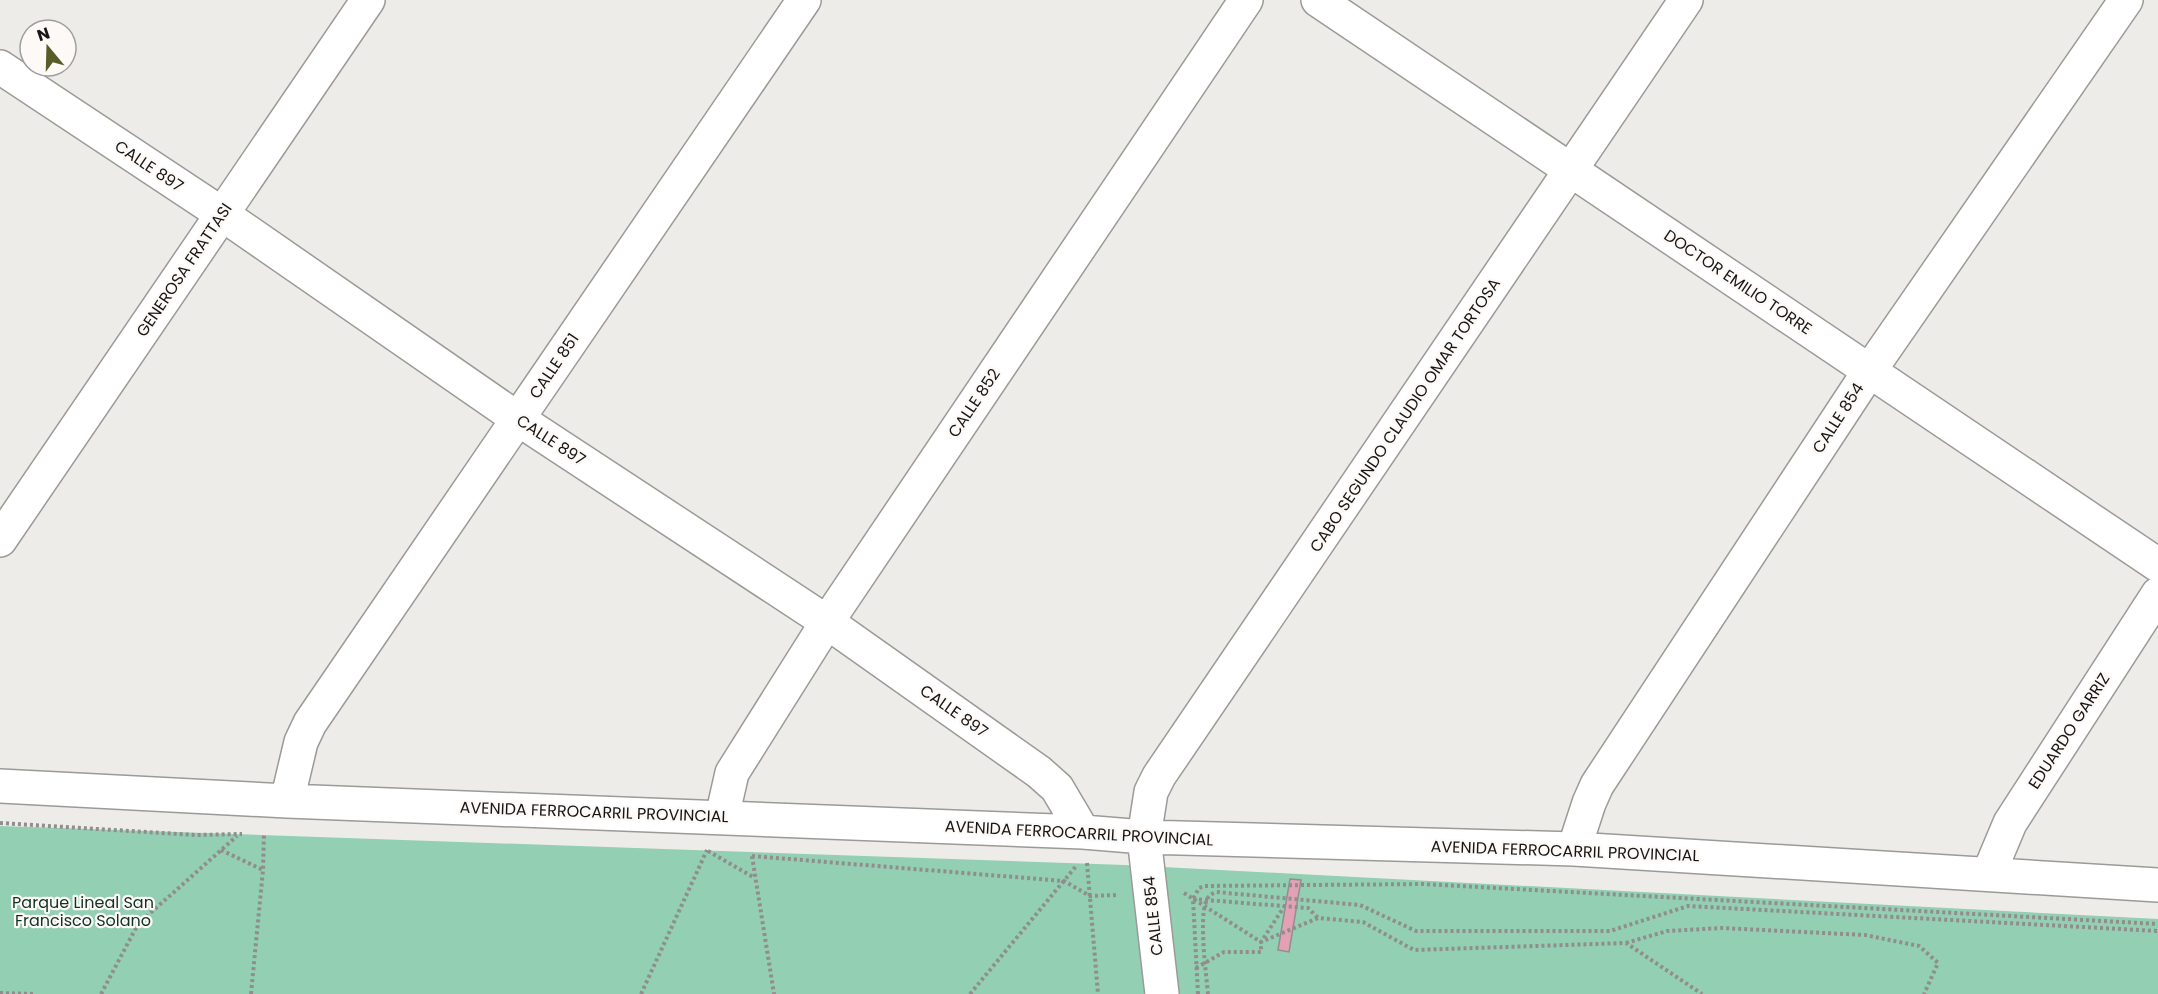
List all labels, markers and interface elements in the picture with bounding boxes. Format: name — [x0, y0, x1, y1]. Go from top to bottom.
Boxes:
north arrow — [18, 18, 78, 78]
text: N — [34, 21, 53, 47]
street label: CALLE 897 — [110, 135, 188, 198]
street label: GENEROSA FRATTASI — [131, 199, 237, 341]
street label: DOCTOR EMILIO TORRE — [1659, 224, 1817, 340]
street label: CABO SEGUNDO CLAUDIO OMAR TORTOSA — [1304, 273, 1506, 557]
street label: CALLE 851 — [524, 329, 584, 403]
street label: CALLE 852 — [942, 364, 1006, 442]
street label: CALLE 854 — [1807, 378, 1869, 458]
street label: CALLE 897 — [512, 409, 590, 471]
street label: EDUARDO GARRIZ — [2023, 668, 2115, 794]
street label: CALLE 897 — [915, 679, 993, 743]
street label: AVENIDA FERROCARRIL PROVINCIAL — [459, 796, 729, 828]
street label: AVENIDA FERROCARRIL PROVINCIAL — [944, 814, 1214, 852]
street label: AVENIDA FERROCARRIL PROVINCIAL — [1430, 835, 1700, 867]
street label: CALLE 854 — [1137, 875, 1169, 957]
park label: Parque Lineal San Francisco Solano — [12, 891, 154, 932]

